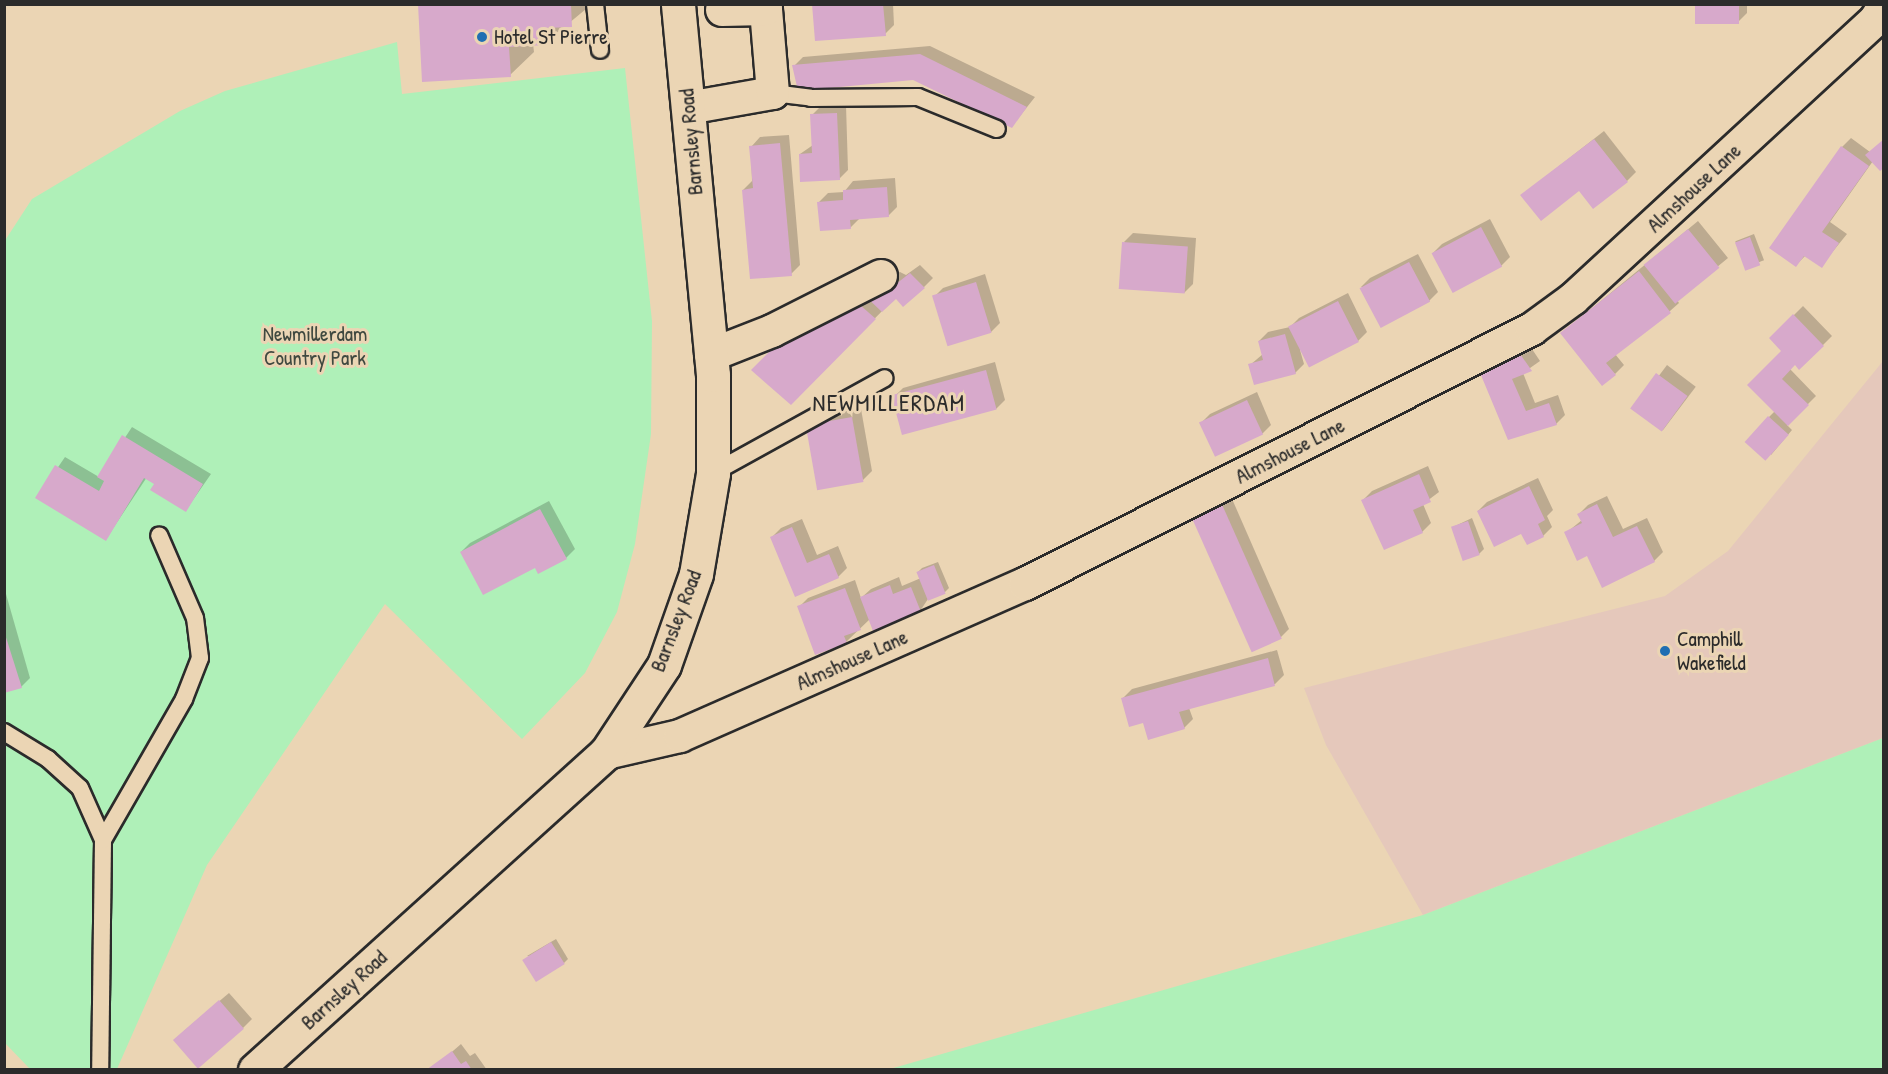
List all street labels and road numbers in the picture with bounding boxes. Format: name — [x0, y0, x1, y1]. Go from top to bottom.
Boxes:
street label: Barnsley Road — [674, 88, 708, 196]
street label: Almshouse Lane — [1642, 138, 1746, 238]
street label: Almshouse Lane — [1231, 413, 1349, 489]
street label: Barnsley Road — [645, 567, 707, 675]
street label: Almshouse Lane — [792, 624, 912, 696]
street label: Barnsley Road — [296, 945, 392, 1035]

